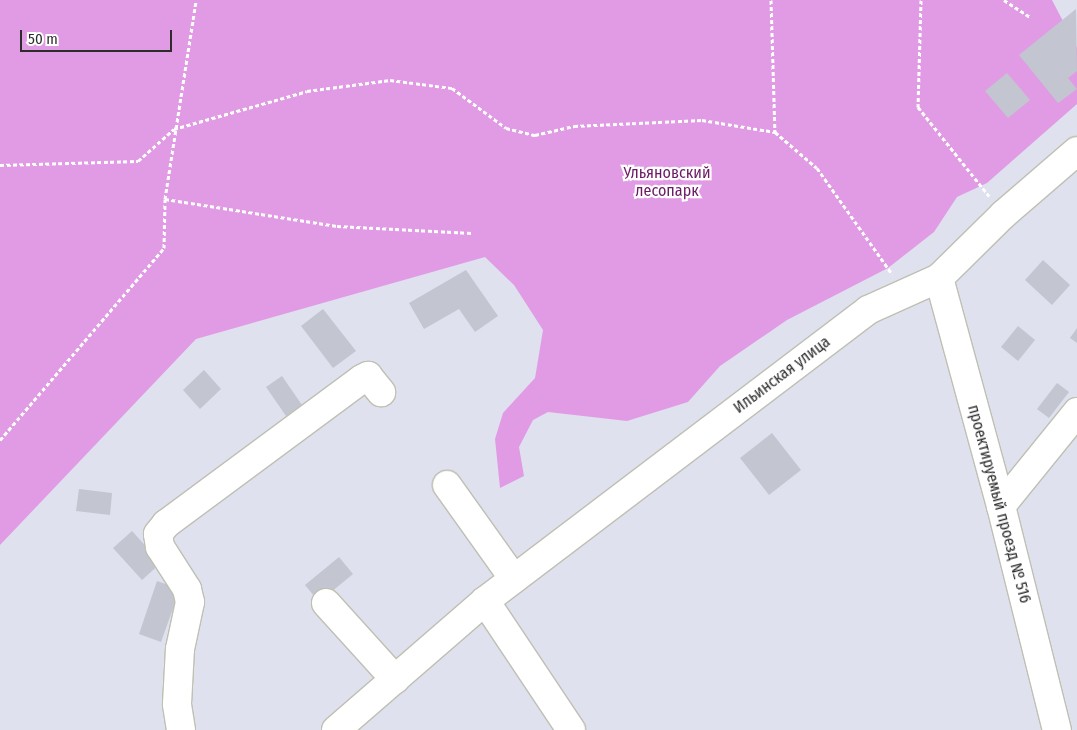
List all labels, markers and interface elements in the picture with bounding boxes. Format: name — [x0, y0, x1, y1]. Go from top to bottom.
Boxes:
scale bar — [22, 20, 175, 52]
text: 50 m — [28, 30, 58, 48]
park label: Ульяновский лесопарк — [624, 163, 710, 201]
street label: Ильинская улица — [730, 332, 834, 418]
street label: проектируемый проезд № 516 — [963, 403, 1035, 605]

